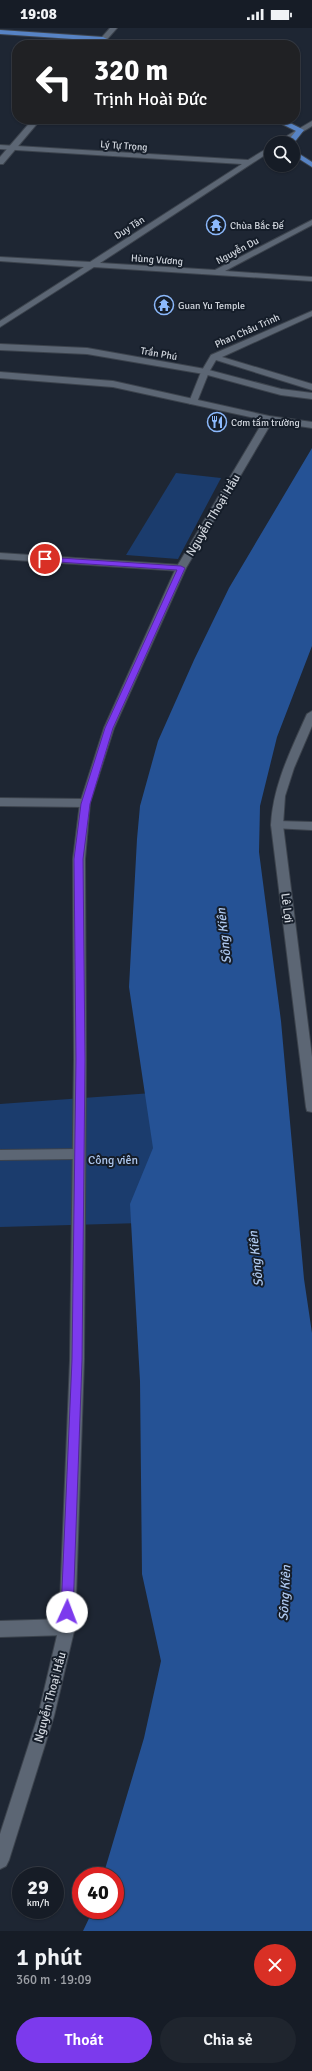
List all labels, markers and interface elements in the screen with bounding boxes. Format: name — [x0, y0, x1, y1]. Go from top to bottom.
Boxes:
text: 19:08 — [20, 5, 57, 23]
text: 320 m — [94, 54, 168, 88]
icon: left — [28, 56, 80, 108]
text: Trịnh Hoài Đức — [94, 88, 207, 110]
map controls — [264, 136, 300, 172]
button: search — [264, 136, 300, 172]
street label: Lý Tự Trọng — [100, 138, 148, 154]
street label: Duy Tân — [112, 214, 147, 242]
temple icon: Chùa Bắc Đế — [205, 214, 227, 236]
place label: Chùa Bắc Đế — [230, 219, 285, 232]
street label: Nguyễn Du — [214, 235, 261, 267]
street label: Hùng Vương — [131, 252, 183, 268]
temple icon: Guan Yu Temple — [153, 294, 175, 316]
place label: Guan Yu Temple — [178, 300, 245, 312]
street label: Phan Châu Trinh — [213, 311, 282, 351]
street label: Trần Phú — [139, 345, 178, 363]
restaurant icon: Cơm tấm trường — [206, 411, 228, 433]
place label: Cơm tấm trường — [231, 417, 300, 429]
street label: Nguyễn Thoại Hầu — [183, 471, 244, 559]
pin — [28, 542, 62, 576]
icon: arrive — [34, 548, 56, 570]
street label: Lê Lợi — [277, 892, 296, 924]
water label: Sông Kiên — [213, 906, 235, 964]
park label: Công viên — [88, 1153, 138, 1168]
water label: Sông Kiên — [245, 1229, 267, 1287]
water label: Sông Kiên — [276, 1564, 294, 1621]
position arrow — [46, 1591, 88, 1633]
street label: Nguyễn Thoại Hầu — [31, 1650, 70, 1744]
speed limit sign: 40 — [72, 1867, 124, 1919]
text: 29 — [27, 1875, 49, 1900]
text: km/h — [27, 1897, 49, 1909]
text: 1 phút — [16, 1942, 82, 1972]
button: close — [254, 1944, 296, 1986]
text: 360 m · 19:09 — [16, 1972, 92, 1988]
button: Thoát — [16, 2017, 152, 2063]
button: Chia sẻ — [160, 2017, 296, 2063]

